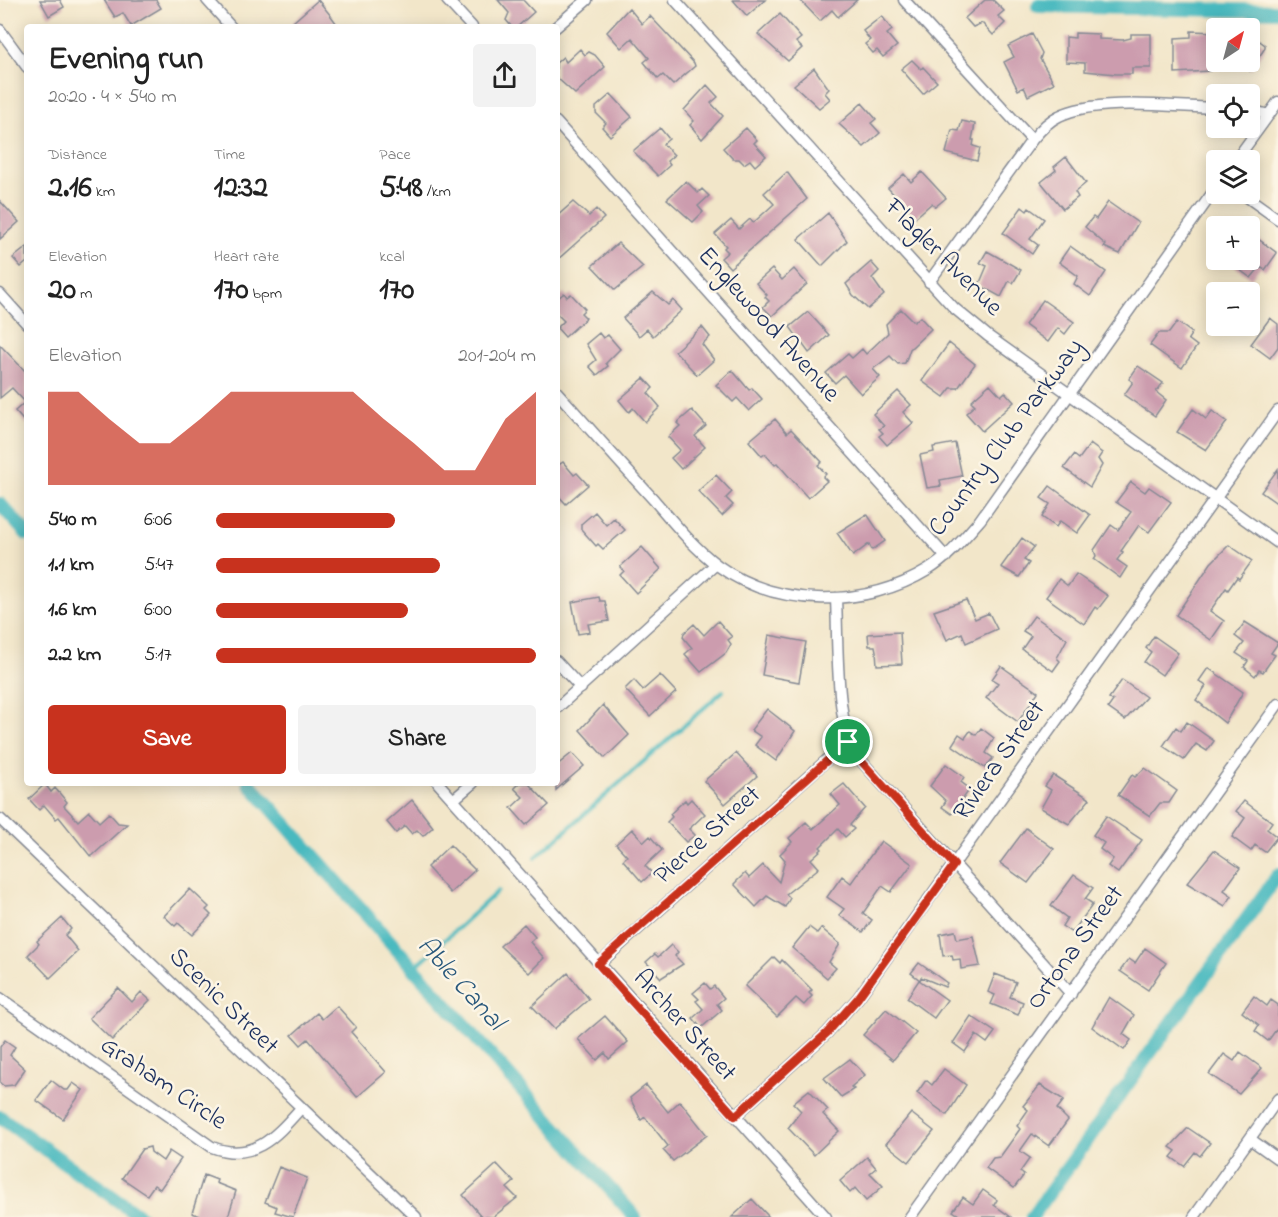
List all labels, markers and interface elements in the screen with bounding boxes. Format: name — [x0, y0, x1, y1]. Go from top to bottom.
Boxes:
north arrow — [1206, 18, 1260, 72]
map controls — [1206, 18, 1260, 336]
text: Evening run — [48, 36, 203, 84]
button: share — [473, 44, 536, 107]
text: 20:20 · 4 × 540 m — [48, 83, 177, 112]
button: locate — [1206, 84, 1260, 138]
text: Distance — [48, 143, 107, 167]
text: Time — [214, 143, 245, 167]
text: Pace — [379, 143, 411, 167]
button: layers — [1206, 150, 1260, 204]
text: 2.16 — [48, 167, 92, 211]
text: 12:32 — [214, 167, 268, 211]
text: 5:48 — [379, 167, 423, 211]
text: km — [92, 180, 115, 204]
text: /km — [423, 180, 451, 204]
street label: Flagler Avenue — [874, 189, 1011, 326]
button: + — [1206, 216, 1260, 270]
street label: Englewood Avenue — [688, 239, 849, 412]
text: Elevation — [48, 245, 107, 269]
text: Heart rate — [214, 245, 279, 269]
text: kcal — [379, 245, 405, 269]
text: 20 — [48, 269, 76, 313]
text: 170 — [214, 269, 249, 313]
text: 170 — [379, 269, 414, 313]
text: m — [76, 282, 92, 306]
text: bpm — [249, 282, 282, 306]
button: − — [1206, 282, 1260, 336]
street label: Country Club Parkway — [920, 331, 1094, 545]
text: Elevation — [48, 342, 122, 371]
text: 201–204 m — [458, 342, 536, 371]
text: 540 m — [48, 506, 97, 535]
text: 6:06 — [144, 506, 172, 535]
text: 1.1 km — [48, 551, 94, 580]
text: 5:47 — [144, 551, 174, 580]
text: 1.6 km — [48, 596, 97, 625]
text: 6:00 — [144, 596, 172, 625]
text: 2.2 km — [48, 641, 101, 670]
text: 5:17 — [144, 641, 172, 670]
street label: Riviera Street — [944, 693, 1056, 829]
button: Save — [48, 705, 286, 774]
button: Share — [298, 705, 536, 774]
pin — [822, 716, 873, 767]
icon: arrive — [831, 725, 864, 758]
street label: Pierce Street — [646, 777, 770, 895]
street label: Ortona Street — [1018, 877, 1135, 1018]
water label: Able Canal — [407, 928, 515, 1042]
street label: Scenic Street — [159, 939, 287, 1065]
street label: Archer Street — [623, 961, 745, 1091]
street label: Graham Circle — [92, 1027, 234, 1141]

